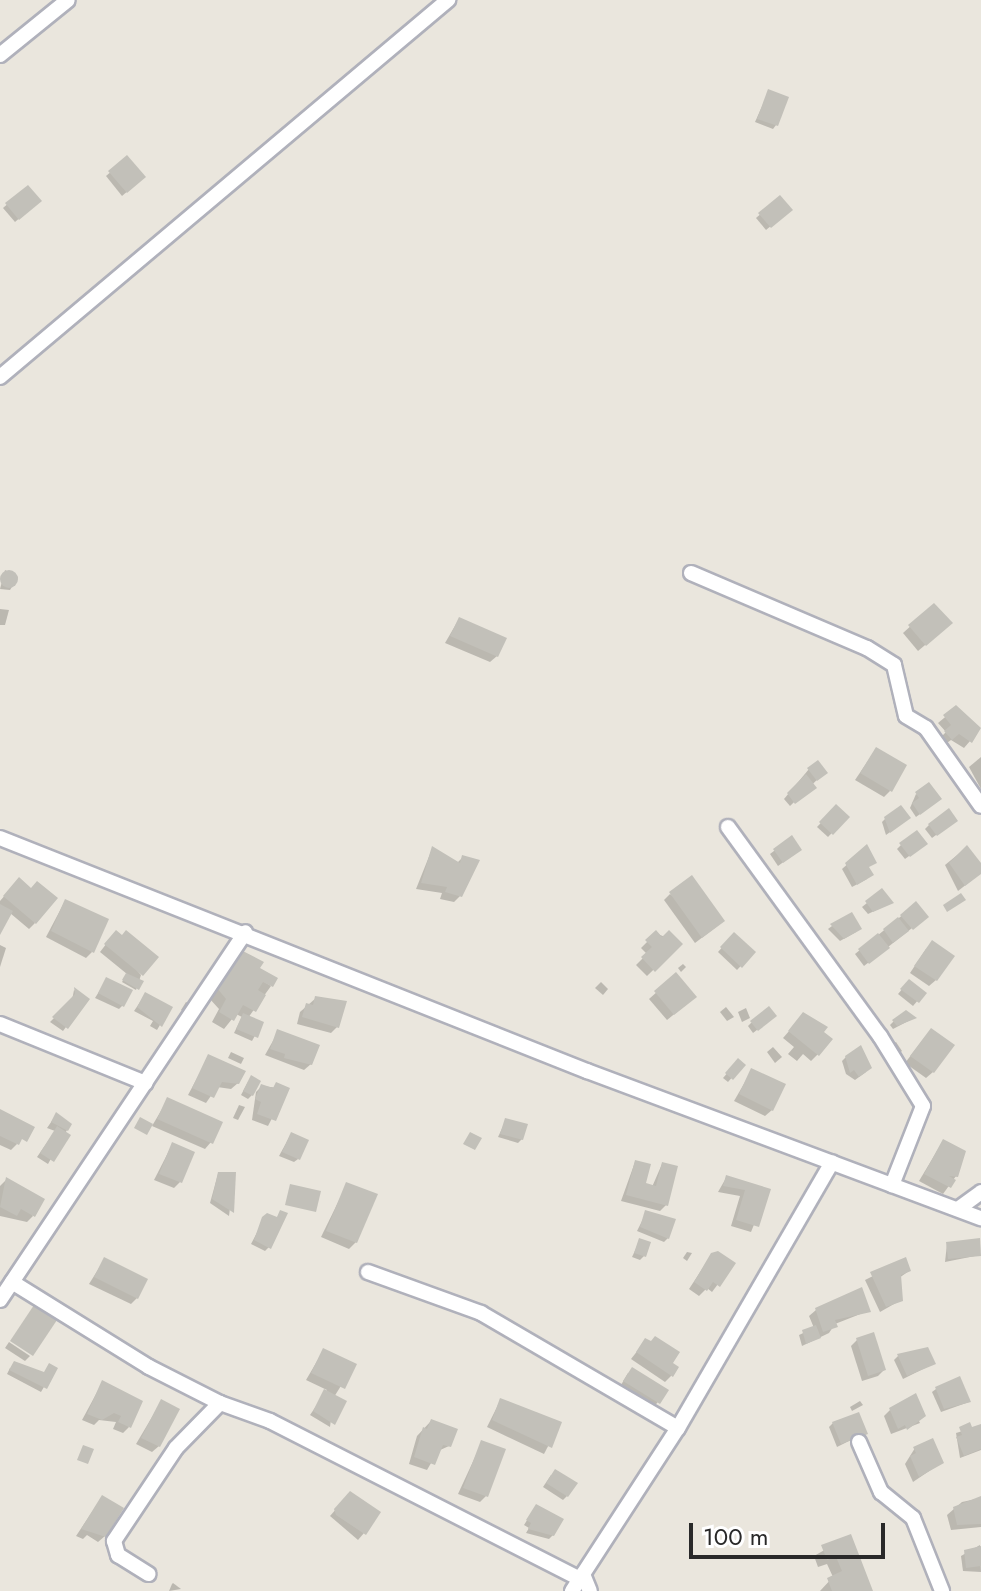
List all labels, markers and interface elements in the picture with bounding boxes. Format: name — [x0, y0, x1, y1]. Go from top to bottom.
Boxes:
scale bar — [693, 1507, 889, 1557]
text: 100 m — [703, 1519, 769, 1554]

